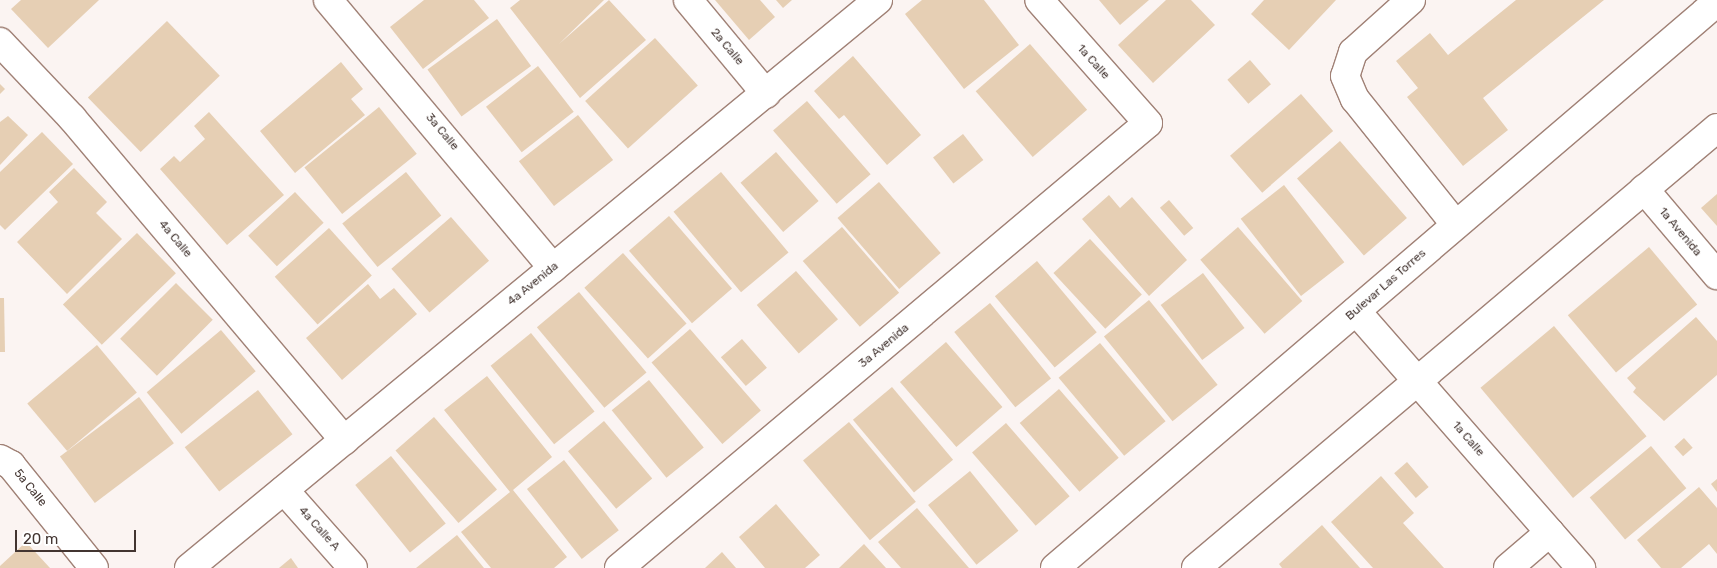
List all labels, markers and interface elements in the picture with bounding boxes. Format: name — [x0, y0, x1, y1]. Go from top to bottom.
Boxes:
street label: 2a Calle — [707, 26, 747, 68]
street label: 1a Calle — [1074, 42, 1112, 82]
street label: 3a Calle — [422, 111, 462, 153]
street label: 1a Avenida — [1655, 205, 1705, 259]
street label: 4a Calle — [155, 217, 195, 261]
street label: Bulevar Las Torres — [1343, 246, 1429, 324]
street label: 4a Avenida — [504, 259, 562, 309]
street label: 3a Avenida — [856, 321, 912, 371]
street label: 1a Calle — [1449, 418, 1487, 460]
street label: 5a Calle — [11, 466, 49, 510]
street label: 4a Calle A — [295, 504, 343, 554]
scale bar — [18, 520, 139, 552]
text: 20 m — [23, 530, 58, 548]

